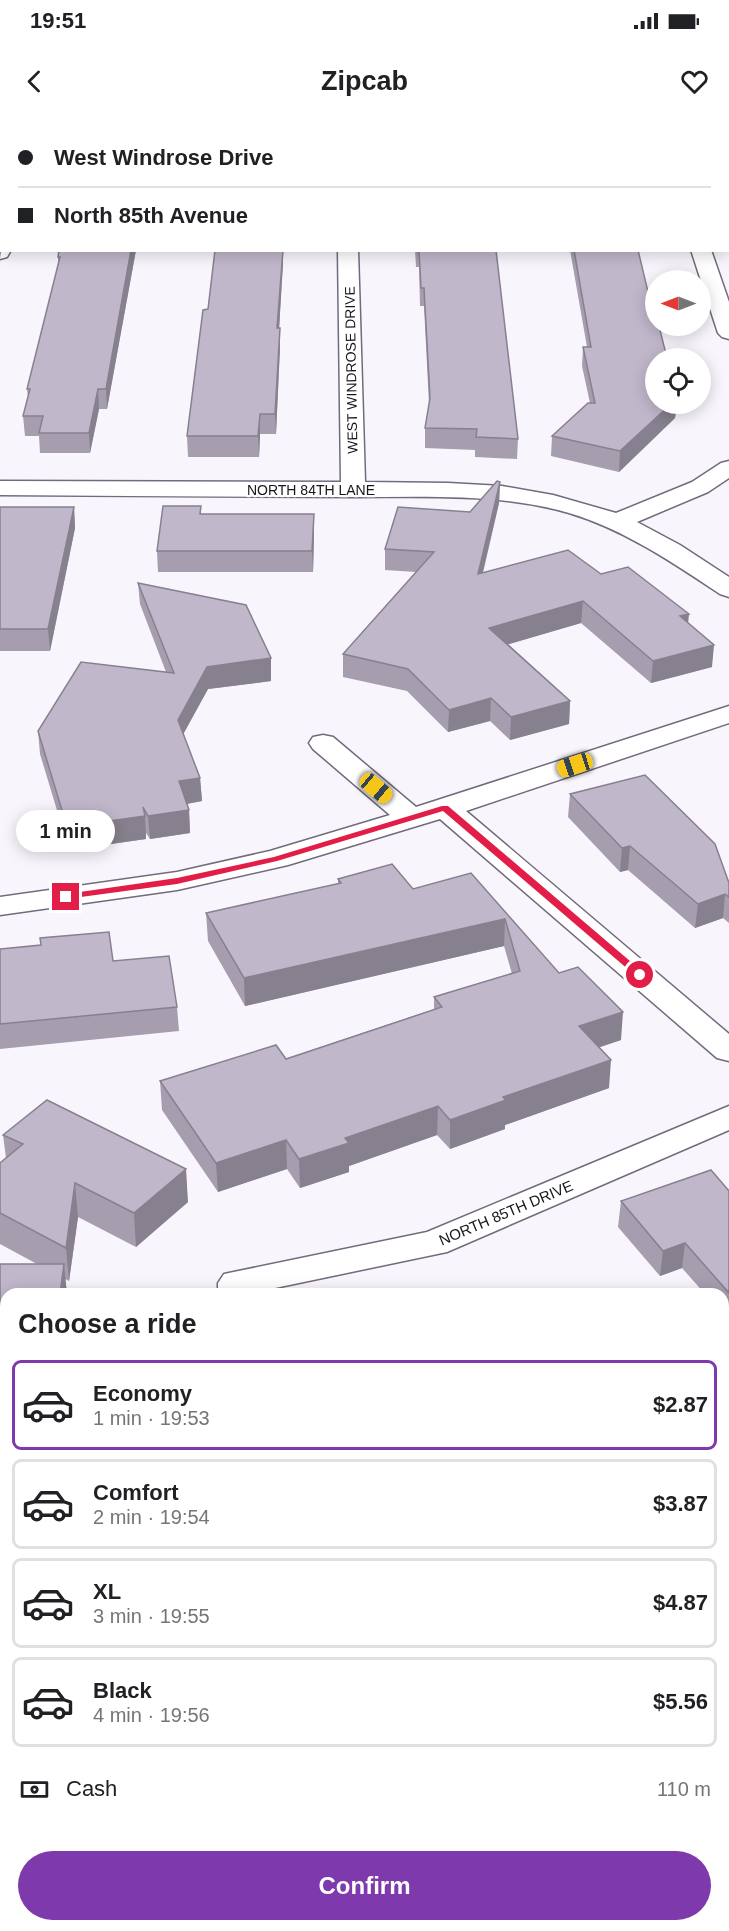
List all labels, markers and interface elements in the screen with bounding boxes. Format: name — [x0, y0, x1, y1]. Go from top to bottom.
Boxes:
text: 19:51 — [30, 8, 86, 33]
icon: back — [18, 65, 51, 98]
icon: heart — [678, 65, 711, 98]
text: Zipcab — [321, 66, 408, 96]
text: West Windrose Drive — [54, 145, 273, 170]
text: North 85th Avenue — [54, 203, 248, 228]
north arrow — [645, 270, 711, 336]
map controls — [645, 270, 711, 414]
street label: WEST WINDROSE DRIVE — [342, 286, 360, 454]
button: locate — [645, 348, 711, 414]
street label: NORTH 84TH LANE — [247, 482, 375, 498]
car — [555, 751, 595, 779]
car — [356, 770, 396, 806]
callout: 1 min — [16, 810, 116, 852]
text: 1 min — [39, 820, 92, 842]
route end — [52, 883, 79, 910]
route start — [626, 961, 653, 988]
street label: NORTH 85TH DRIVE — [436, 1177, 575, 1248]
text: Choose a ride — [18, 1309, 197, 1339]
icon: car — [21, 1378, 75, 1432]
text: Economy — [93, 1381, 192, 1406]
text: $2.87 — [653, 1392, 708, 1417]
text: 1 min · 19:53 — [93, 1407, 210, 1429]
icon: car — [21, 1477, 75, 1531]
text: Comfort — [93, 1480, 179, 1505]
text: $3.87 — [653, 1491, 708, 1516]
text: 2 min · 19:54 — [93, 1506, 210, 1528]
icon: car — [21, 1576, 75, 1630]
text: XL — [93, 1579, 121, 1604]
text: $4.87 — [653, 1590, 708, 1615]
text: 3 min · 19:55 — [93, 1605, 210, 1627]
icon: car — [21, 1675, 75, 1729]
text: Black — [93, 1678, 152, 1703]
text: $5.56 — [653, 1689, 708, 1714]
text: 4 min · 19:56 — [93, 1704, 210, 1726]
icon: cash — [18, 1773, 51, 1806]
text: Cash — [66, 1776, 117, 1801]
text: 110 m — [657, 1778, 711, 1800]
button: Confirm — [18, 1851, 711, 1920]

